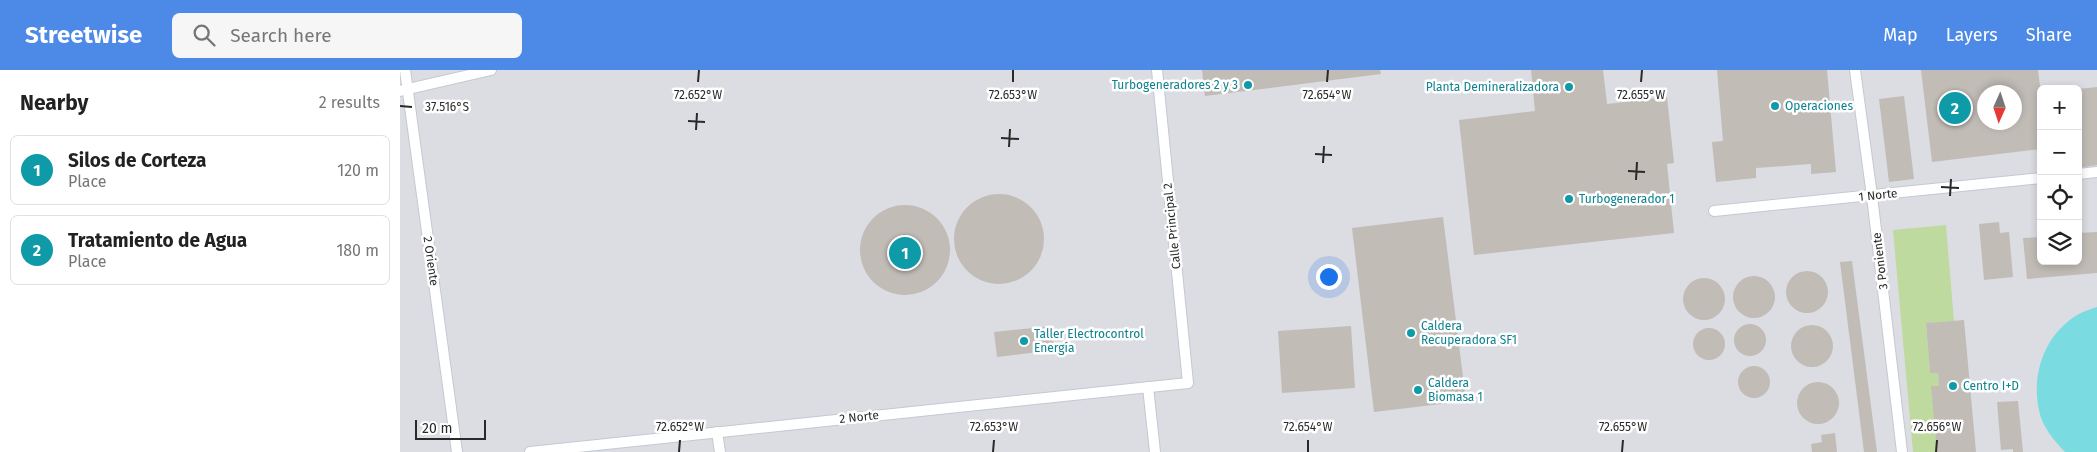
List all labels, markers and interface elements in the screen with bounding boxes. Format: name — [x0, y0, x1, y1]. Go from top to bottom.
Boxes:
search box — [172, 13, 522, 58]
text: Streetwise — [25, 21, 142, 49]
icon: search — [190, 21, 218, 49]
text: Search here — [230, 24, 332, 47]
text: Map — [1883, 24, 1918, 46]
text: Layers — [1946, 24, 1998, 46]
text: Share — [2026, 24, 2072, 46]
place label: Turbogeneradores 2 y 3 — [1112, 78, 1238, 92]
marker: Turbogeneradores 2 y 3 — [1242, 79, 1254, 91]
place label: Planta Demineralizadora — [1426, 80, 1559, 94]
marker: Planta Demineralizadora — [1563, 81, 1575, 93]
north arrow — [1977, 85, 2022, 130]
map controls — [2037, 85, 2082, 265]
button: + — [2037, 85, 2082, 130]
text: 72.652°W — [674, 88, 722, 102]
text: 72.653°W — [989, 88, 1037, 102]
text: 72.654°W — [1303, 88, 1351, 102]
text: 72.655°W — [1617, 88, 1665, 102]
pin: 2 — [1939, 89, 1971, 127]
text: Nearby — [20, 90, 88, 116]
text: 2 results — [319, 93, 380, 112]
place label: Operaciones — [1785, 99, 1853, 113]
text: 37.516°S — [425, 100, 469, 114]
marker: Operaciones — [1769, 100, 1781, 112]
button: − — [2037, 130, 2082, 175]
text: Silos de Corteza — [68, 149, 206, 172]
text: 1 — [33, 161, 41, 180]
text: 120 m — [337, 161, 379, 180]
text: Place — [68, 172, 107, 191]
button: locate — [2037, 175, 2082, 220]
street label: Calle Principal 2 — [1161, 182, 1183, 270]
street label: 1 Norte — [1858, 186, 1898, 204]
place label: Turbogenerador 1 — [1579, 192, 1675, 206]
marker: Turbogenerador 1 — [1563, 193, 1575, 205]
button: layers — [2037, 220, 2082, 265]
text: Tratamiento de Agua — [68, 229, 247, 252]
street label: 3 Poniente — [1870, 232, 1890, 290]
pin: 1 — [889, 234, 921, 272]
street label: 2 Oriente — [421, 235, 441, 287]
text: 2 — [33, 241, 41, 260]
text: 180 m — [336, 241, 379, 260]
text: Place — [68, 252, 107, 271]
your location — [1316, 264, 1342, 290]
place label: Caldera Recuperadora SF1 — [1421, 319, 1517, 347]
place label: Taller Electrocontrol Energía — [1034, 327, 1144, 355]
marker: Caldera Recuperadora SF1 — [1405, 327, 1417, 339]
marker: Taller Electrocontrol Energía — [1018, 335, 1030, 347]
place label: Caldera Biomasa 1 — [1428, 376, 1483, 404]
place label: Centro I+D — [1963, 379, 2019, 393]
marker: Centro I+D — [1947, 380, 1959, 392]
marker: Caldera Biomasa 1 — [1412, 384, 1424, 396]
street label: 2 Norte — [839, 408, 879, 426]
scale bar — [415, 417, 486, 440]
text: 20 m — [422, 420, 452, 437]
text: 72.652°W — [656, 420, 704, 434]
text: 72.653°W — [970, 420, 1018, 434]
text: 72.654°W — [1284, 420, 1332, 434]
text: 72.655°W — [1599, 420, 1647, 434]
text: 72.656°W — [1913, 420, 1961, 434]

